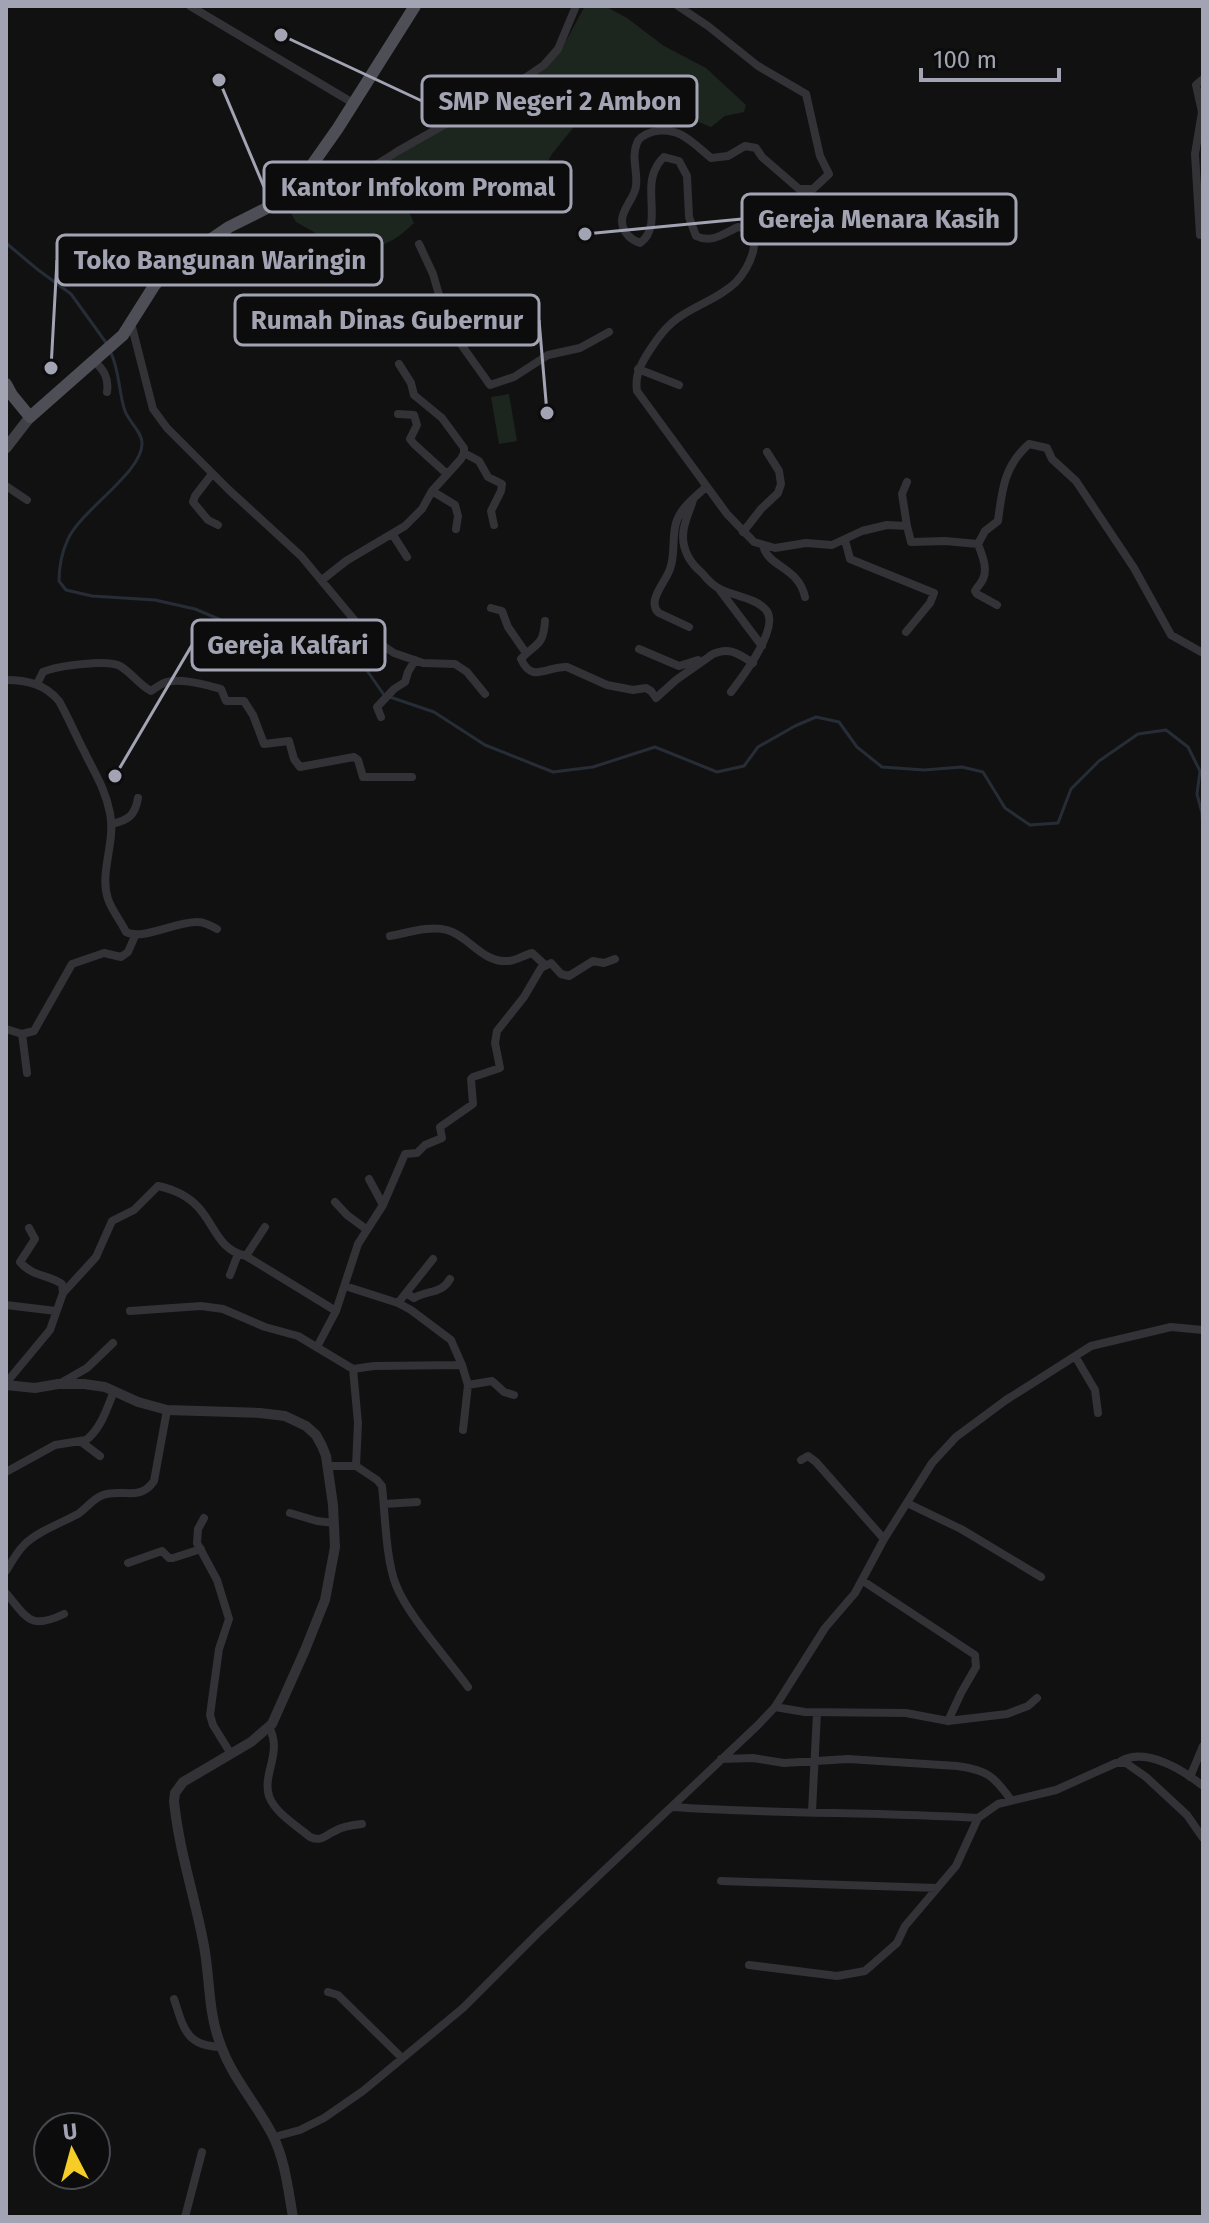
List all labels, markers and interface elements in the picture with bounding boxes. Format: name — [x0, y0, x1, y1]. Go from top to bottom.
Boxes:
scale bar — [921, 32, 1059, 82]
text: 100 m — [933, 46, 997, 74]
callout: SMP Negeri 2 Ambon — [422, 76, 697, 126]
text: SMP Negeri 2 Ambon — [438, 86, 682, 117]
callout: Kantor Infokom Promal — [264, 162, 571, 212]
text: Kantor Infokom Promal — [281, 172, 556, 203]
callout: Gereja Menara Kasih — [742, 194, 1016, 244]
text: Gereja Menara Kasih — [758, 204, 1000, 235]
callout: Toko Bangunan Waringin — [57, 235, 382, 285]
text: Toko Bangunan Waringin — [74, 245, 366, 276]
callout: Rumah Dinas Gubernur — [235, 295, 539, 345]
text: Rumah Dinas Gubernur — [251, 305, 524, 336]
callout: Gereja Kalfari — [192, 620, 385, 670]
text: Gereja Kalfari — [207, 630, 369, 661]
north arrow — [32, 2111, 112, 2191]
text: U — [61, 2117, 78, 2146]

